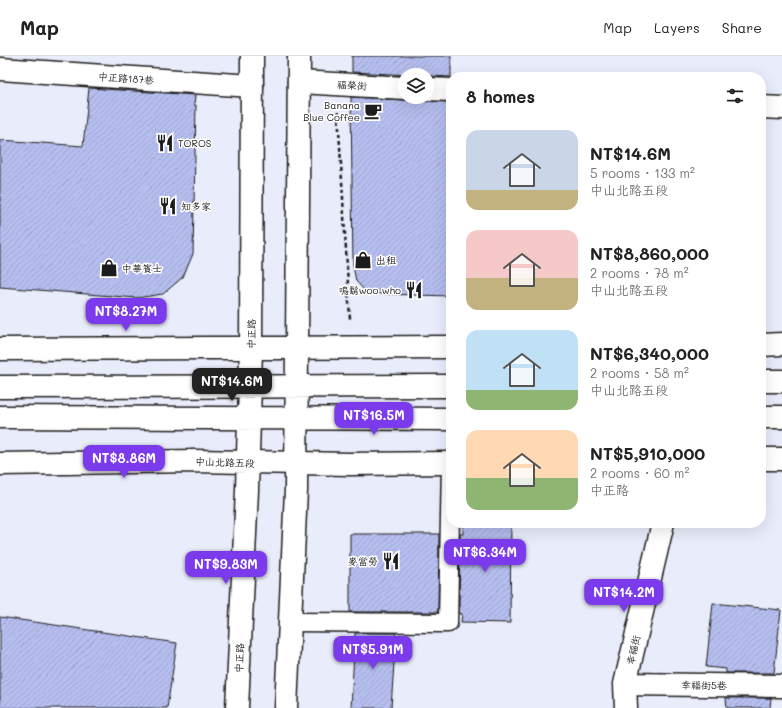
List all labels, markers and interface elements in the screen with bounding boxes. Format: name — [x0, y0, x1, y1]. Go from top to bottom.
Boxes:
text: Map — [20, 15, 59, 40]
text: Map — [603, 18, 632, 37]
text: Layers — [654, 18, 700, 37]
text: Share — [722, 18, 762, 37]
map controls — [398, 68, 434, 104]
button: layers — [398, 68, 434, 104]
street label: 中正路187巷 — [98, 69, 155, 87]
street label: 福榮街 — [337, 77, 367, 93]
text: 8 homes — [466, 85, 535, 107]
icon: filters — [724, 85, 746, 107]
place label: Banana Blue Coffee — [303, 98, 360, 124]
cafe icon: Banana Blue Coffee — [363, 101, 383, 121]
restaurant icon: TOROS — [155, 133, 175, 153]
place label: TOROS — [178, 136, 212, 150]
text: NT$14.6M — [590, 142, 671, 164]
icon: home — [498, 146, 546, 194]
text: 5 rooms · 133 m² — [590, 164, 695, 181]
text: 中山北路五段 — [590, 181, 668, 198]
restaurant icon: 知多家 — [158, 196, 178, 216]
place label: 知多家 — [181, 199, 211, 213]
text: NT$8,860,000 — [590, 242, 709, 264]
icon: home — [498, 246, 546, 294]
shop icon: 出租 — [353, 250, 373, 270]
place label: 出租 — [376, 253, 396, 267]
shop icon: 中華賓士 — [99, 258, 119, 278]
place label: 中華賓士 — [122, 261, 162, 275]
text: 2 rooms · 78 m² — [590, 264, 689, 281]
restaurant icon: 嗚鬍woo who — [404, 280, 424, 300]
text: 中山北路五段 — [590, 281, 668, 298]
place label: 嗚鬍woo who — [339, 283, 401, 297]
pin: NT$8.27M — [85, 298, 167, 332]
text: NT$8.27M — [95, 302, 157, 319]
street label: 中正路 — [244, 319, 258, 349]
text: NT$6,340,000 — [590, 342, 709, 364]
icon: home — [498, 346, 546, 394]
text: 2 rooms · 58 m² — [590, 364, 689, 381]
pin: NT$14.6M — [191, 368, 273, 402]
text: NT$14.6M — [201, 372, 263, 389]
text: 中山北路五段 — [590, 381, 668, 398]
pin: NT$16.5M — [333, 402, 415, 436]
text: NT$16.5M — [343, 406, 405, 423]
text: NT$5,910,000 — [590, 442, 705, 464]
pin: NT$8.86M — [83, 445, 165, 479]
icon: home — [498, 446, 546, 494]
text: NT$8.86M — [92, 449, 156, 466]
street label: 中山北路五段 — [195, 454, 255, 470]
text: 2 rooms · 60 m² — [590, 464, 689, 481]
text: 中正路 — [590, 481, 629, 498]
pin: NT$6.34M — [444, 539, 526, 573]
text: NT$6.34M — [453, 543, 517, 560]
pin: NT$9.83M — [185, 551, 267, 585]
restaurant icon: 麥當勞 — [381, 551, 401, 571]
place label: 麥當勞 — [348, 554, 378, 568]
text: NT$9.83M — [194, 555, 258, 572]
pin: NT$14.2M — [583, 579, 665, 613]
text: NT$14.2M — [593, 583, 655, 600]
street label: 幸福街 — [623, 634, 643, 666]
pin: NT$5.91M — [332, 636, 414, 670]
text: NT$5.91M — [342, 640, 404, 657]
street label: 中正路 — [231, 643, 247, 673]
street label: 幸福街5巷 — [681, 678, 728, 692]

